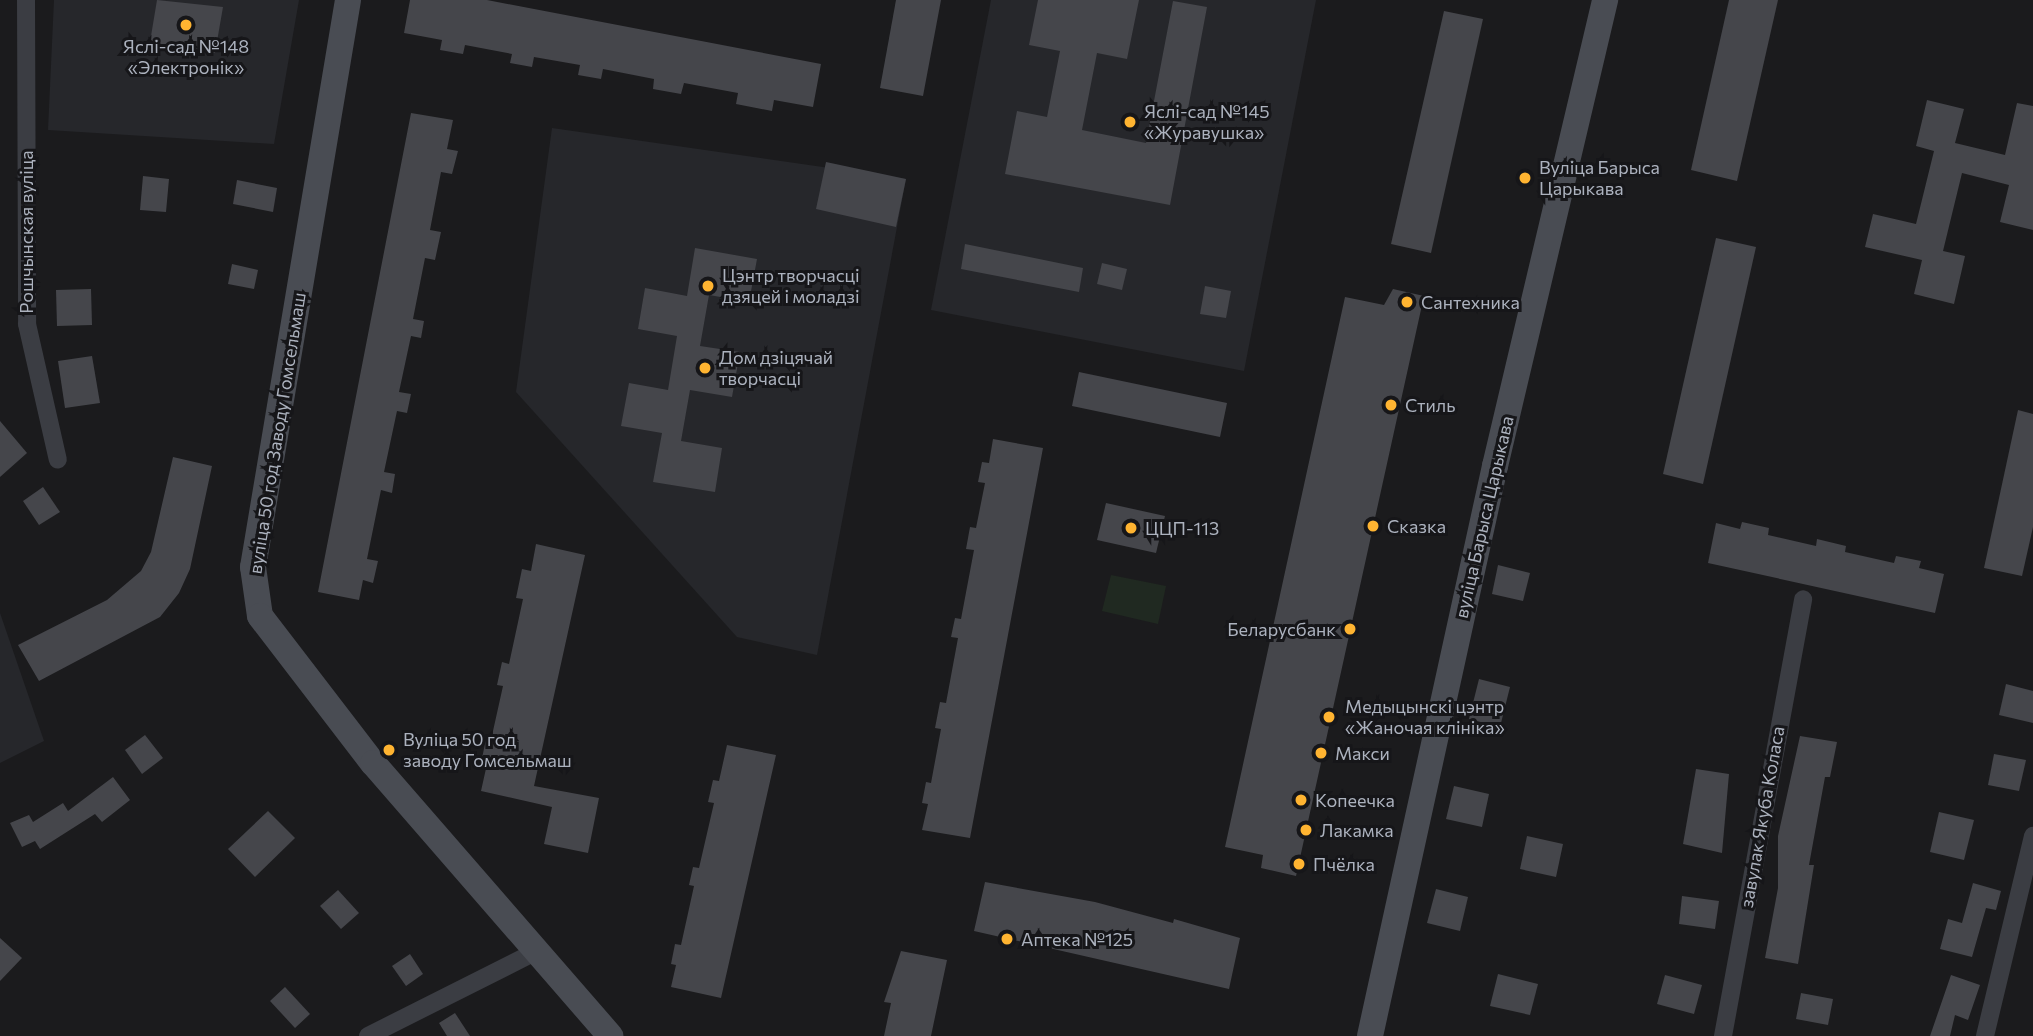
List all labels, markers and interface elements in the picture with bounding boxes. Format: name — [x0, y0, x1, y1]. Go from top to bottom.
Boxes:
marker: Яслі-сад №148 «Электронік» — [178, 17, 194, 33]
place label: Яслі-сад №148 «Электронік» — [123, 36, 249, 78]
place label: Яслі-сад №145 «Журавушка» — [1144, 101, 1270, 144]
marker: Яслі-сад №145 «Журавушка» — [1122, 114, 1138, 130]
street label: Рошчынская вуліца — [15, 150, 37, 314]
place label: Вуліца Барыса Царыкава — [1539, 157, 1660, 200]
marker: Вуліца Барыса Царыкава — [1517, 170, 1533, 186]
place label: Цэнтр творчасці дзяцей і моладзі — [722, 265, 860, 308]
marker: Цэнтр творчасці дзяцей і моладзі — [700, 278, 716, 294]
street label: вуліца 50 год Заводу Гомсельмаш — [244, 291, 310, 575]
place label: Сантехника — [1421, 291, 1520, 313]
marker: Сантехника — [1399, 294, 1415, 310]
place label: Дом дзіцячай творчасці — [719, 347, 833, 390]
marker: Дом дзіцячай творчасці — [697, 360, 713, 376]
place label: Стиль — [1405, 394, 1455, 416]
marker: Стиль — [1383, 397, 1399, 413]
street label: вуліца Барыса Царыкава — [1450, 414, 1518, 620]
place label: Сказка — [1387, 515, 1446, 537]
place label: ЦЦП-113 — [1145, 517, 1219, 539]
marker: Сказка — [1365, 518, 1381, 534]
marker: ЦЦП-113 — [1123, 520, 1139, 536]
place label: Беларусбанк — [1227, 618, 1336, 640]
marker: Беларусбанк — [1342, 621, 1358, 637]
place label: Медыцынскі цэнтр «Жаночая клініка» — [1345, 696, 1505, 738]
marker: Медыцынскі цэнтр «Жаночая клініка» — [1319, 707, 1339, 727]
street label: завулак Якуба Коласа — [1735, 725, 1789, 909]
place label: Вуліца 50 год заводу Гомсельмаш — [403, 729, 572, 772]
marker: Вуліца 50 год заводу Гомсельмаш — [381, 742, 397, 758]
place label: Макси — [1335, 742, 1390, 764]
marker: Макси — [1313, 745, 1329, 761]
place label: Копеечка — [1315, 789, 1395, 811]
marker: Копеечка — [1293, 792, 1309, 808]
place label: Лакамка — [1320, 819, 1394, 841]
marker: Лакамка — [1298, 822, 1314, 838]
place label: Пчёлка — [1313, 853, 1375, 875]
marker: Пчёлка — [1291, 856, 1307, 872]
place label: Аптека №125 — [1021, 928, 1133, 950]
marker: Аптека №125 — [999, 931, 1015, 947]

